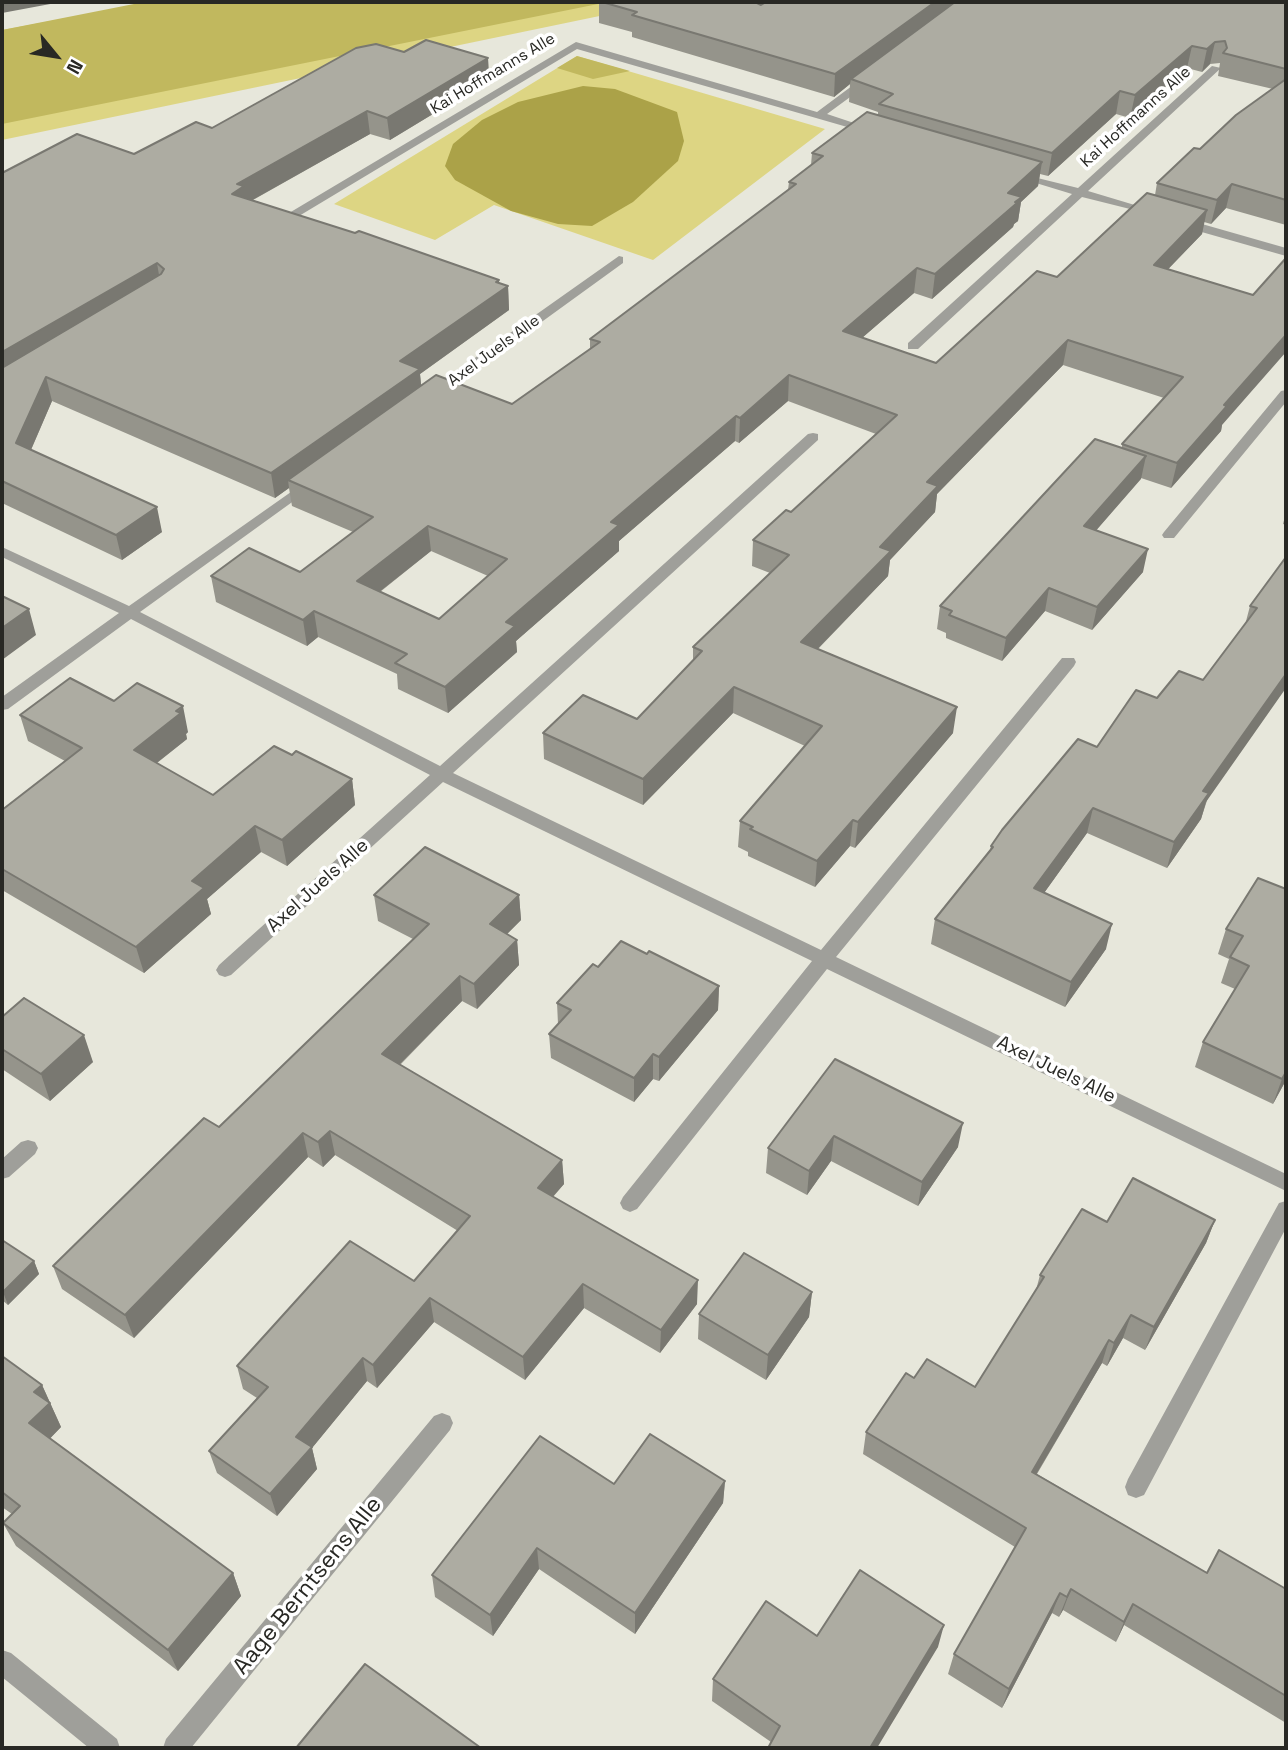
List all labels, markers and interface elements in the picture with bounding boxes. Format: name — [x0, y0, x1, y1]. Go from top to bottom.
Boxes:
north arrow — [21, 21, 91, 91]
street label: Kai Hoffmanns Alle — [427, 29, 559, 119]
text: N — [61, 55, 89, 79]
street label: Kai Hoffmanns Alle — [1077, 62, 1195, 172]
street label: Axel Juels Alle — [444, 311, 544, 391]
street label: Axel Juels Alle — [262, 834, 374, 938]
street label: Axel Juels Alle — [993, 1031, 1119, 1109]
street label: Aage Berntsens Alle — [228, 1492, 388, 1680]

